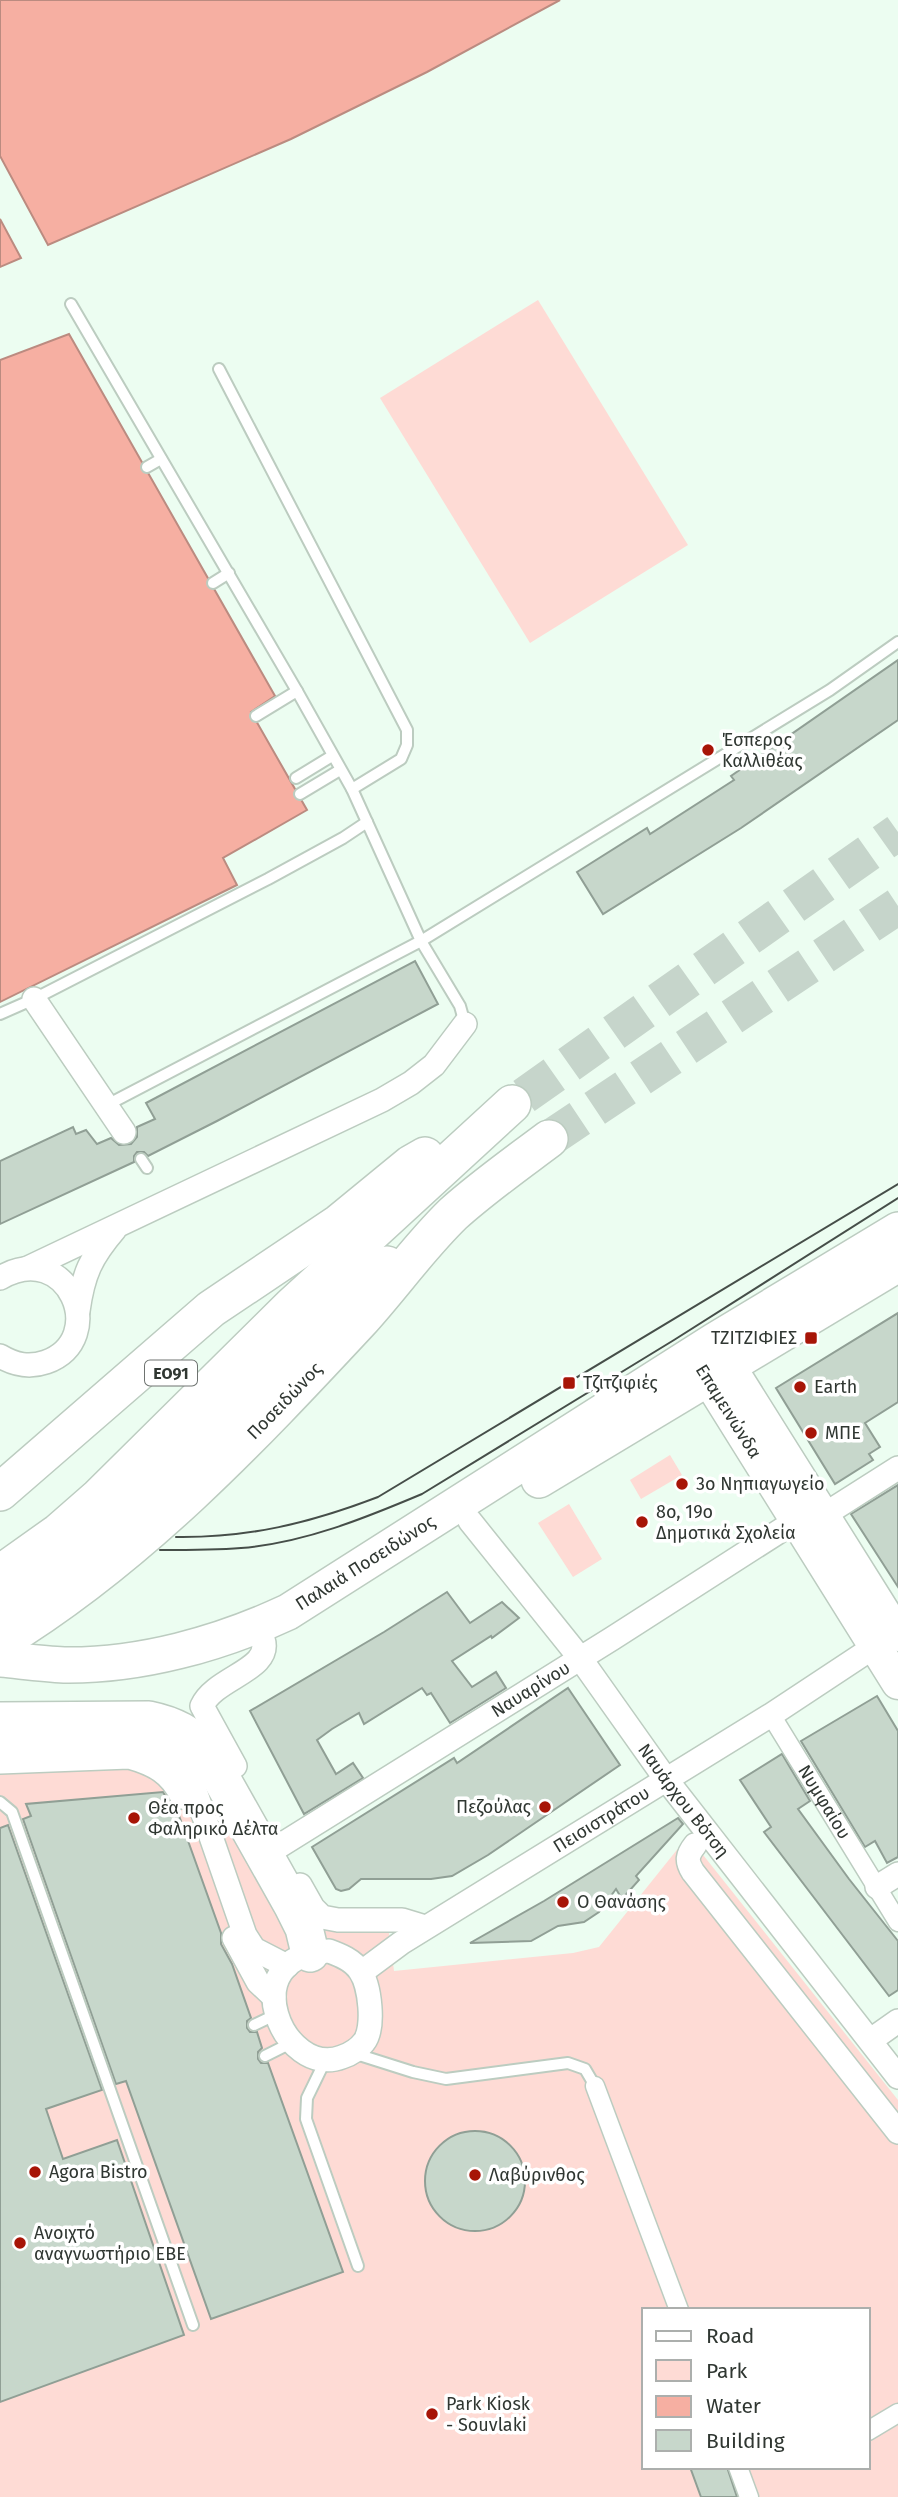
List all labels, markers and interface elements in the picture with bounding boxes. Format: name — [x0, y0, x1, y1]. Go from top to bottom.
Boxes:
place label: Έσπερος Καλλιθέας — [722, 729, 803, 772]
marker: Έσπερος Καλλιθέας — [700, 742, 716, 758]
place label: ΤΖΙΤΖΙΦΙΕΣ — [711, 1327, 797, 1349]
marker: ΤΖΙΤΖΙΦΙΕΣ — [803, 1330, 819, 1346]
street label: Ποσειδώνος — [242, 1357, 327, 1444]
road number: ΕΟ91 — [145, 1360, 197, 1386]
street label: Επαμεινώνδα — [691, 1360, 766, 1463]
place label: Τζιτζιφιές — [583, 1372, 658, 1394]
marker: Τζιτζιφιές — [561, 1375, 577, 1391]
place label: Earth — [814, 1376, 857, 1398]
marker: Earth — [792, 1379, 808, 1395]
place label: ΜΠΕ — [825, 1422, 861, 1444]
marker: ΜΠΕ — [803, 1425, 819, 1441]
place label: 3ο Νηπιαγωγείο — [696, 1473, 825, 1495]
marker: 3ο Νηπιαγωγείο — [674, 1476, 690, 1492]
place label: 8ο, 19ο Δημοτικά Σχολεία — [656, 1501, 796, 1544]
street label: Παλαιά Ποσειδώνος — [292, 1510, 440, 1615]
marker: 8ο, 19ο Δημοτικά Σχολεία — [634, 1514, 650, 1530]
street label: Ναυαρίνου — [487, 1657, 574, 1722]
street label: Ναυάρχου Βότση — [633, 1739, 734, 1862]
street label: Νυμφαίου — [793, 1761, 855, 1843]
street label: Πεισιστράτου — [549, 1782, 654, 1857]
place label: Πεζούλας — [456, 1796, 532, 1818]
place label: Θέα προς Φαληρικό Δέλτα — [148, 1797, 278, 1840]
marker: Πεζούλας — [537, 1799, 553, 1815]
marker: Θέα προς Φαληρικό Δέλτα — [126, 1810, 142, 1826]
place label: Ο Θανάσης — [577, 1891, 667, 1913]
marker: Ο Θανάσης — [555, 1894, 571, 1910]
place label: Agora Bistro — [49, 2161, 148, 2183]
marker: Agora Bistro — [27, 2164, 43, 2180]
place label: Λαβύρινθος — [489, 2164, 585, 2186]
marker: Λαβύρινθος — [467, 2167, 483, 2183]
place label: Ανοιχτό αναγνωστήριο ΕΒΕ — [34, 2222, 186, 2265]
marker: Ανοιχτό αναγνωστήριο ΕΒΕ — [12, 2235, 28, 2251]
legend — [642, 2308, 870, 2469]
text: Road — [706, 2323, 754, 2349]
text: Park — [706, 2358, 748, 2384]
place label: Park Kiosk - Souvlaki — [446, 2393, 531, 2436]
text: Water — [706, 2393, 761, 2419]
marker: Park Kiosk - Souvlaki — [424, 2406, 440, 2422]
text: Building — [706, 2428, 785, 2454]

